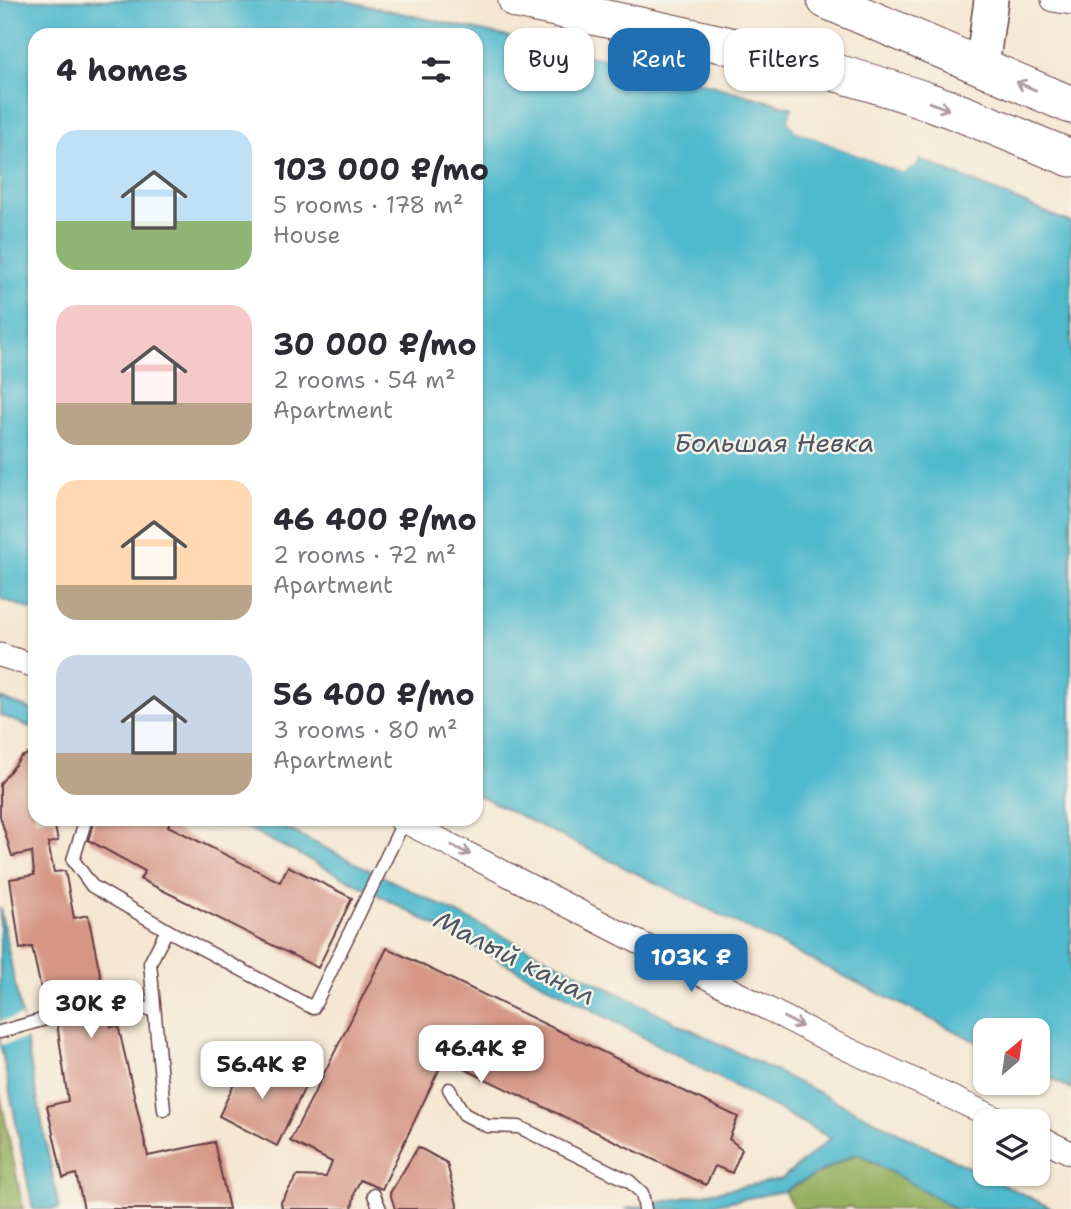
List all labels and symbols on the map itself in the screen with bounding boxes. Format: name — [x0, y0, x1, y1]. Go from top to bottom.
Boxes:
one-way arrow — [1016, 79, 1038, 92]
one-way arrow — [928, 100, 950, 113]
water label: Большая Невка — [674, 425, 874, 460]
one-way arrow — [450, 844, 471, 858]
water label: Малый канал — [428, 901, 602, 1013]
pin: 103K ₽ — [634, 934, 748, 994]
pin: 30K ₽ — [42, 981, 140, 1040]
one-way arrow — [783, 1016, 803, 1030]
north arrow — [973, 1018, 1050, 1096]
pin: 46.4K ₽ — [416, 1026, 546, 1085]
pin: 56.4K ₽ — [197, 1042, 327, 1101]

